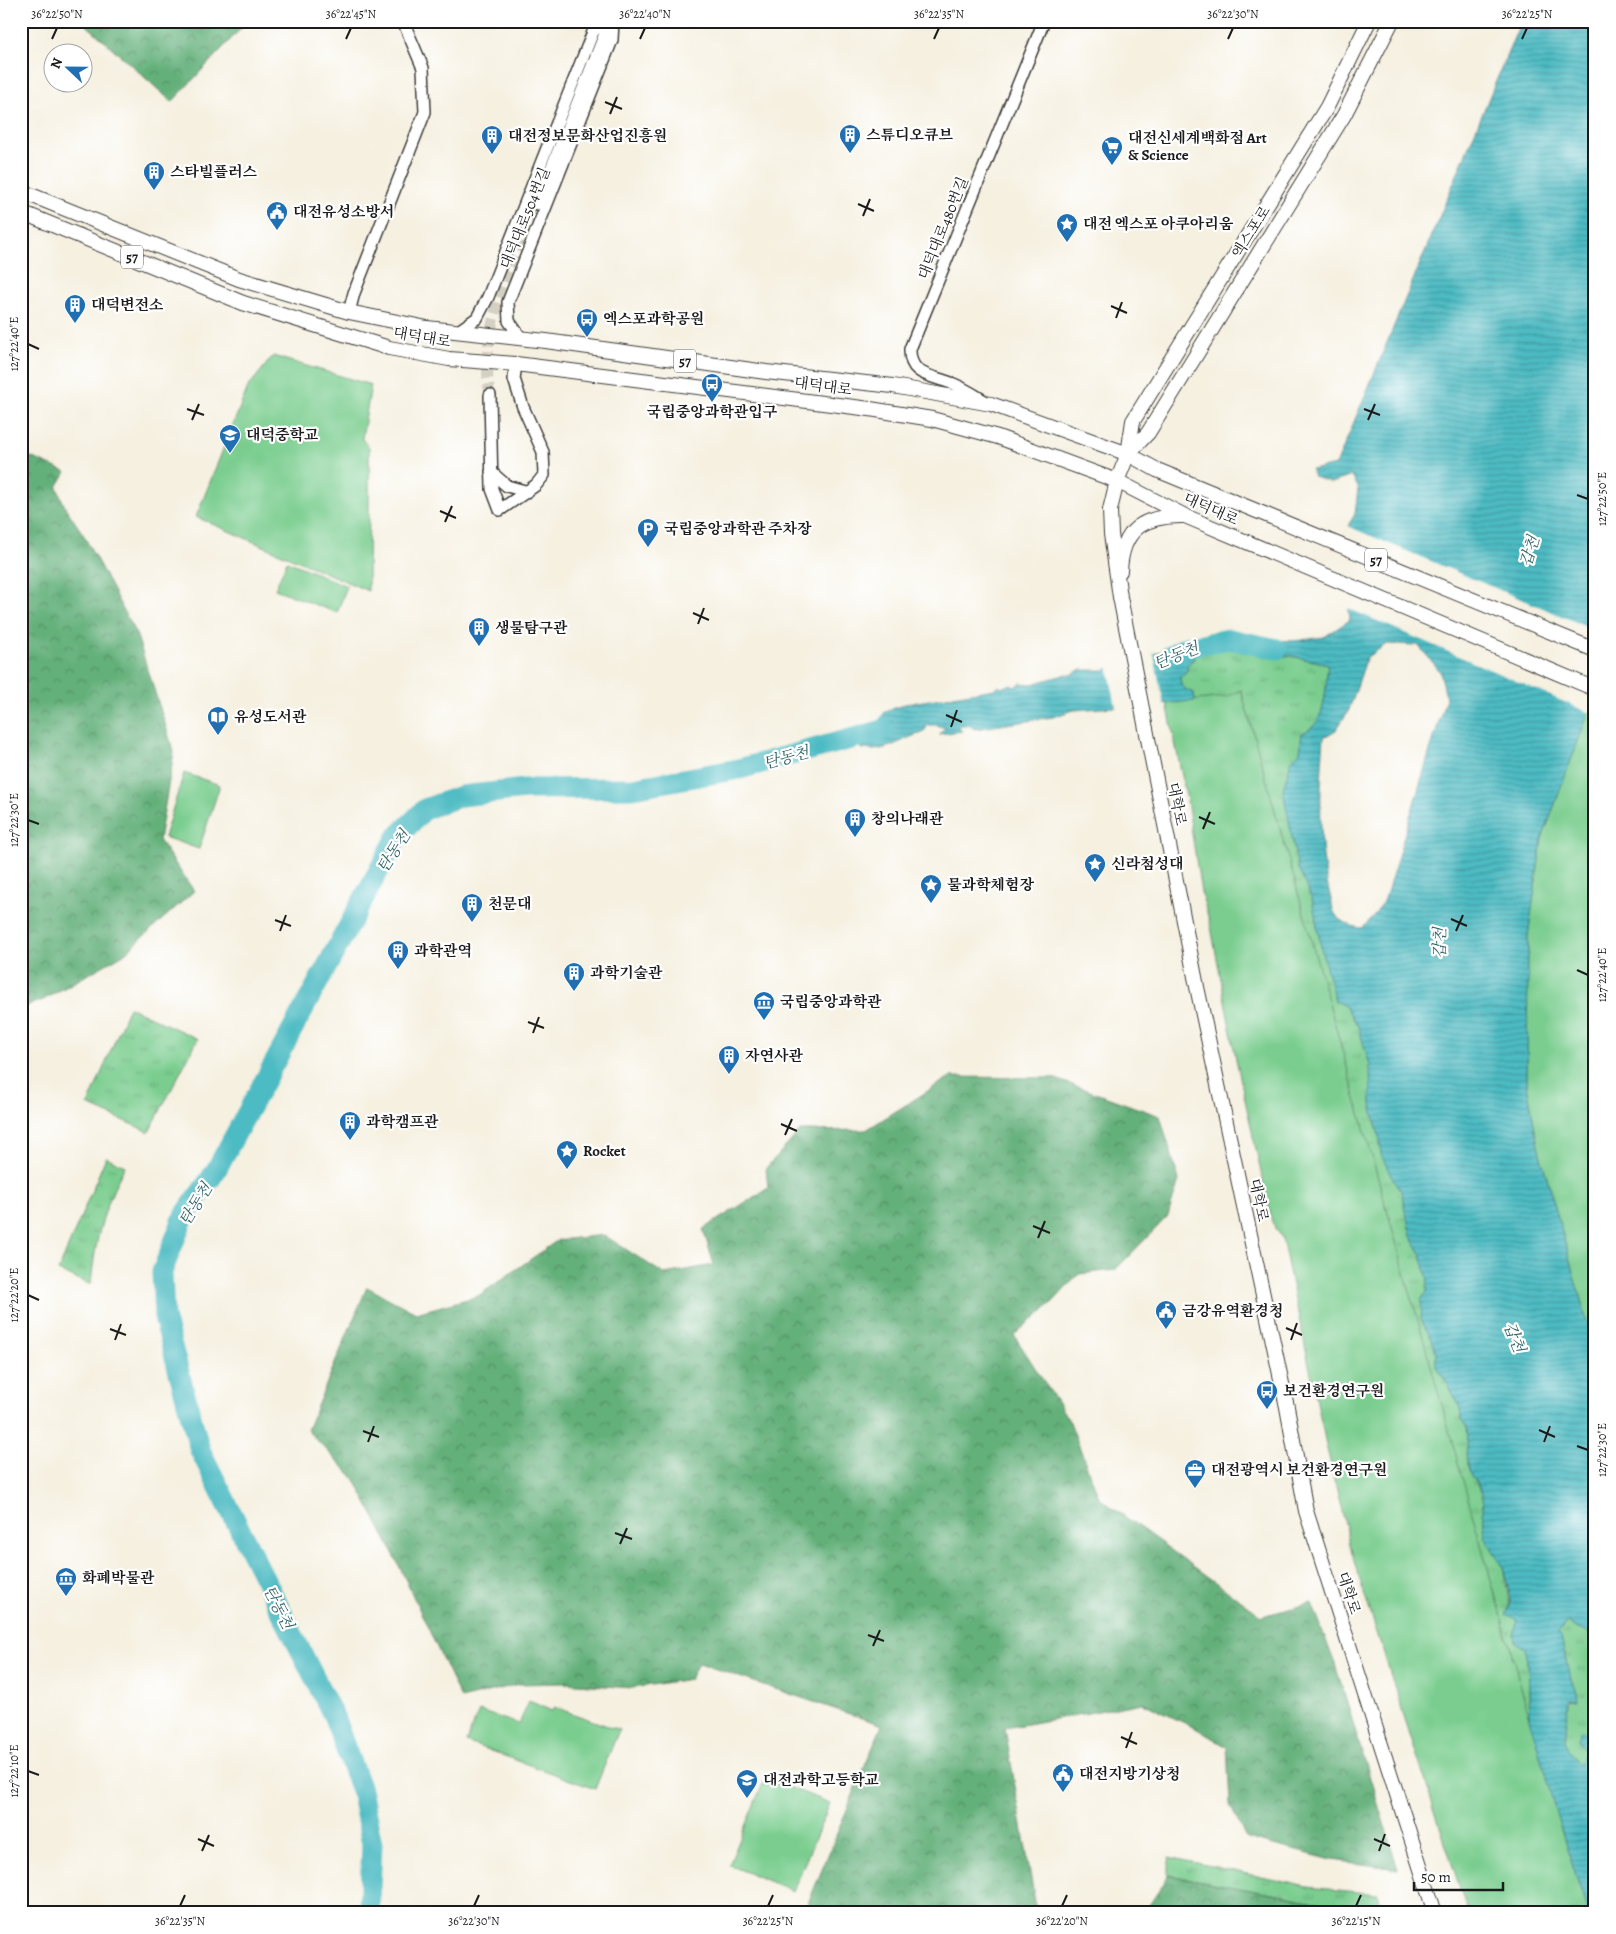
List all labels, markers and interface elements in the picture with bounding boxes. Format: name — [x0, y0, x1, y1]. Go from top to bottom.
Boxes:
text: 36°22'50"N — [31, 6, 83, 22]
text: 36°22'45"N — [326, 6, 377, 22]
text: 36°22'40"N — [619, 6, 671, 22]
text: 36°22'35"N — [914, 6, 964, 22]
text: 36°22'30"N — [1207, 6, 1259, 22]
text: 36°22'25"N — [1502, 6, 1553, 22]
north arrow — [42, 42, 92, 92]
text: N — [46, 55, 67, 72]
building icon: 스튜디오큐브 — [838, 123, 862, 154]
building icon: 대전정보문화산업진흥원 — [480, 124, 504, 155]
place label: 스튜디오큐브 — [866, 125, 953, 145]
place label: 대전정보문화산업진흥원 — [508, 126, 667, 146]
place label: 대전신세계백화점 Art & Science — [1128, 128, 1267, 165]
supermarket icon: 대전신세계백화점 Art & Science — [1100, 135, 1124, 166]
building icon: 스타빌플러스 — [142, 160, 166, 191]
place label: 스타빌플러스 — [170, 162, 257, 182]
street label: 대덕대로504번길 — [495, 164, 555, 272]
street label: 대덕대로480번길 — [913, 174, 973, 282]
public building icon: 대전유성소방서 — [265, 200, 289, 231]
place label: 대전유성소방서 — [293, 202, 394, 222]
street label: 엑스포로 — [1227, 202, 1275, 262]
place icon: 대전 엑스포 아쿠아리움 — [1055, 212, 1079, 243]
place label: 대전 엑스포 아쿠아리움 — [1083, 214, 1234, 234]
road number: 57 — [121, 246, 143, 268]
building icon: 대덕변전소 — [63, 293, 87, 324]
place label: 대덕변전소 — [91, 295, 164, 315]
bus stop icon: 엑스포과학공원 — [575, 307, 599, 338]
place label: 엑스포과학공원 — [603, 309, 704, 329]
text: 127°22'40"E — [6, 317, 22, 371]
street label: 대덕대로 — [392, 322, 453, 352]
road number: 57 — [674, 350, 696, 372]
bus stop icon: 국립중앙과학관입구 — [700, 372, 724, 403]
street label: 대덕대로 — [793, 372, 854, 400]
place label: 국립중앙과학관입구 — [647, 402, 778, 422]
school or university icon: 대덕중학교 — [218, 423, 242, 454]
place label: 대덕중학교 — [246, 425, 319, 445]
text: 127°22'50"E — [1594, 472, 1610, 526]
street label: 대덕대로 — [1180, 488, 1242, 530]
parking icon: 국립중앙과학관 주차장 — [636, 517, 660, 548]
place label: 국립중앙과학관 주차장 — [664, 519, 812, 539]
water label: 갑천 — [1515, 532, 1545, 569]
road number: 57 — [1365, 548, 1387, 572]
building icon: 생물탐구관 — [467, 616, 491, 647]
place label: 생물탐구관 — [495, 618, 568, 638]
water label: 탄동천 — [1151, 637, 1203, 675]
library icon: 유성도서관 — [206, 705, 230, 736]
place label: 유성도서관 — [234, 707, 307, 727]
water label: 탄동천 — [761, 741, 813, 775]
street label: 대학로 — [1163, 781, 1191, 828]
text: 127°22'30"E — [6, 793, 22, 847]
building icon: 창의나래관 — [843, 807, 867, 838]
place label: 창의나래관 — [871, 809, 944, 829]
water label: 탄동천 — [372, 825, 417, 877]
place icon: 신라첨성대 — [1083, 852, 1107, 883]
place label: 신라첨성대 — [1111, 854, 1183, 874]
place icon: 물과학체험장 — [919, 873, 943, 904]
place label: 물과학체험장 — [947, 875, 1034, 895]
building icon: 천문대 — [460, 892, 484, 923]
place label: 천문대 — [488, 894, 531, 914]
water label: 갑천 — [1429, 926, 1451, 959]
building icon: 과학관역 — [386, 939, 410, 970]
place label: 과학관역 — [414, 941, 472, 961]
text: 127°22'40"E — [1594, 948, 1610, 1002]
building icon: 과학기술관 — [562, 961, 586, 992]
place label: 과학기술관 — [590, 963, 663, 983]
museum icon: 국립중앙과학관 — [752, 990, 776, 1021]
place label: 국립중앙과학관 — [780, 992, 882, 1012]
building icon: 자연사관 — [717, 1044, 741, 1075]
place label: 자연사관 — [745, 1046, 803, 1066]
building icon: 과학캠프관 — [338, 1110, 362, 1141]
place label: 과학캠프관 — [366, 1112, 439, 1132]
place icon: Rocket — [555, 1139, 579, 1170]
place label: Rocket — [583, 1141, 626, 1161]
street label: 대학로 — [1245, 1177, 1273, 1224]
water label: 탄동천 — [174, 1178, 218, 1230]
text: 127°22'20"E — [6, 1268, 22, 1322]
public building icon: 금강유역환경청 — [1154, 1299, 1178, 1330]
place label: 금강유역환경청 — [1182, 1301, 1283, 1321]
water label: 갑천 — [1498, 1319, 1531, 1357]
bus stop icon: 보건환경연구원 — [1255, 1379, 1279, 1410]
place label: 보건환경연구원 — [1283, 1381, 1384, 1401]
text: 127°22'30"E — [1594, 1423, 1610, 1477]
office icon: 대전광역시 보건환경연구원 — [1183, 1458, 1207, 1489]
place label: 대전광역시 보건환경연구원 — [1211, 1460, 1388, 1480]
museum icon: 화폐박물관 — [54, 1566, 78, 1597]
place label: 화폐박물관 — [82, 1568, 155, 1588]
street label: 대학로 — [1333, 1569, 1365, 1617]
water label: 탄동천 — [258, 1582, 299, 1634]
text: 127°22'10"E — [6, 1744, 22, 1798]
public building icon: 대전지방기상청 — [1051, 1762, 1075, 1793]
place label: 대전지방기상청 — [1079, 1764, 1180, 1784]
school or university icon: 대전과학고등학교 — [735, 1768, 759, 1799]
place label: 대전과학고등학교 — [763, 1770, 879, 1790]
scale bar — [1414, 1859, 1502, 1891]
text: 50 m — [1421, 1867, 1451, 1887]
text: 36°22'35"N — [155, 1913, 205, 1929]
text: 36°22'30"N — [448, 1913, 500, 1929]
text: 36°22'25"N — [743, 1913, 794, 1929]
text: 36°22'20"N — [1036, 1913, 1088, 1929]
text: 36°22'15"N — [1331, 1913, 1381, 1929]

